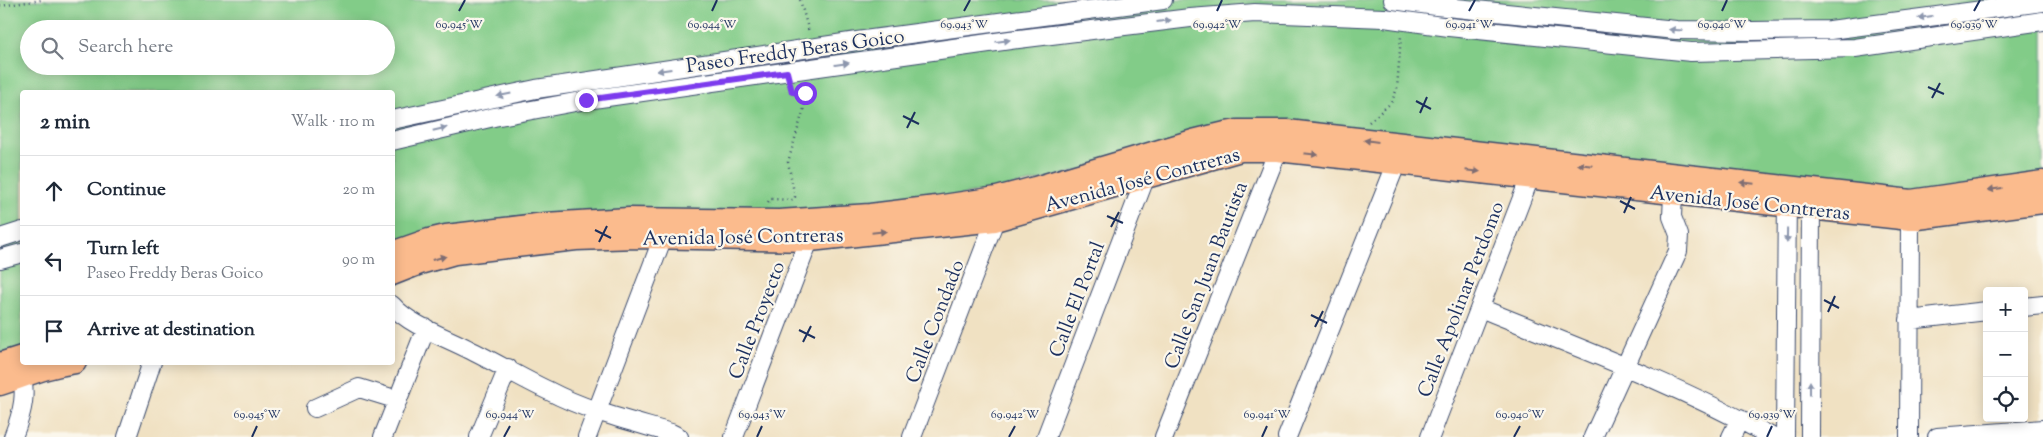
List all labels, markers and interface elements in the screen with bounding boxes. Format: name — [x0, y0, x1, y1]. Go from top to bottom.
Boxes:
one-way arrow — [1917, 14, 1933, 22]
text: 69.945°W — [436, 16, 483, 34]
text: 69.944°W — [688, 16, 737, 34]
text: 69.943°W — [940, 16, 988, 34]
text: 69.942°W — [1193, 16, 1242, 34]
text: 69.941°W — [1446, 16, 1493, 34]
text: 69.940°W — [1698, 16, 1747, 34]
text: 69.939°W — [1950, 16, 1998, 34]
one-way arrow — [1156, 17, 1172, 25]
search box — [20, 20, 395, 75]
street label: Paseo Freddy Beras Goico — [684, 23, 906, 82]
one-way arrow — [1668, 25, 1684, 33]
icon: search — [38, 34, 66, 62]
text: Search here — [78, 34, 173, 61]
one-way arrow — [995, 37, 1011, 45]
one-way arrow — [834, 60, 850, 68]
one-way arrow — [656, 66, 672, 74]
route start — [794, 82, 817, 105]
route end — [575, 89, 598, 112]
one-way arrow — [495, 92, 511, 100]
text: 2 min — [40, 108, 90, 138]
text: Walk · 110 m — [291, 111, 375, 134]
one-way arrow — [432, 125, 447, 133]
one-way arrow — [1363, 137, 1379, 145]
street label: Avenida José Contreras — [1042, 141, 1244, 221]
one-way arrow — [1303, 150, 1319, 158]
one-way arrow — [1577, 161, 1593, 169]
one-way arrow — [1465, 167, 1481, 175]
icon: ahead — [40, 177, 68, 205]
text: Continue — [87, 177, 166, 204]
street label: Calle San Juan Bautista — [1158, 178, 1257, 374]
text: 20 m — [342, 179, 375, 202]
one-way arrow — [1738, 179, 1754, 187]
street label: Avenida José Contreras — [1648, 180, 1851, 229]
one-way arrow — [1986, 185, 2002, 193]
street label: Calle Apolinar Perdomo — [1412, 198, 1513, 402]
street label: Avenida José Contreras — [642, 222, 844, 255]
one-way arrow — [871, 228, 887, 236]
one-way arrow — [1783, 228, 1791, 244]
text: Turn left — [87, 236, 159, 263]
street label: Calle El Portal — [1043, 237, 1114, 362]
icon: left — [40, 247, 68, 275]
text: 90 m — [342, 249, 375, 272]
one-way arrow — [431, 253, 446, 261]
street label: Calle Condado — [900, 256, 973, 388]
street label: Calle Proyecto — [723, 258, 794, 384]
text: Paseo Freddy Beras Goico — [87, 263, 263, 286]
map controls — [1983, 287, 2028, 422]
button: + — [1983, 287, 2028, 332]
icon: arrive — [40, 317, 68, 345]
text: Arrive at destination — [87, 317, 255, 344]
button: − — [1983, 332, 2028, 377]
button: locate — [1983, 377, 2028, 422]
one-way arrow — [1806, 380, 1814, 396]
text: 69.945°W — [234, 406, 281, 424]
text: 69.944°W — [486, 406, 535, 424]
text: 69.943°W — [738, 406, 786, 424]
text: 69.942°W — [991, 406, 1040, 424]
text: 69.941°W — [1244, 406, 1291, 424]
text: 69.940°W — [1496, 406, 1545, 424]
text: 69.939°W — [1748, 406, 1796, 424]

